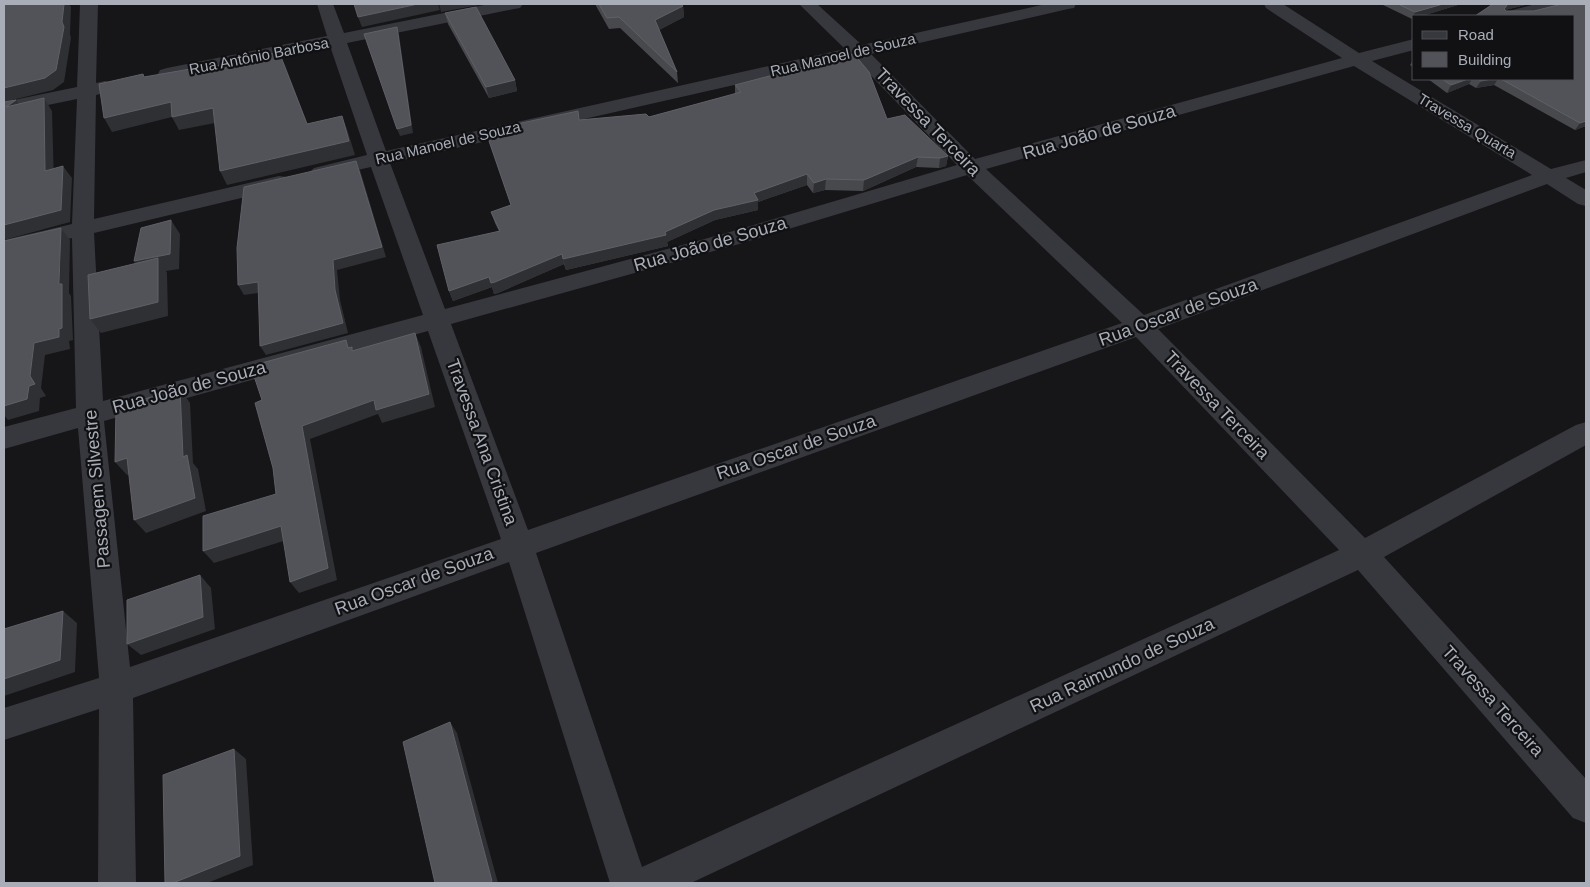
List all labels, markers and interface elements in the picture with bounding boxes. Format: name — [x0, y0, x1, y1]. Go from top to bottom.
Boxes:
legend — [1412, 15, 1575, 80]
text: Road — [1458, 26, 1494, 43]
street label: Rua Manoel de Souza — [769, 29, 918, 79]
street label: Rua Antônio Barbosa — [188, 34, 331, 77]
text: Building — [1458, 51, 1511, 68]
street label: Travessa Terceira — [871, 64, 985, 181]
street label: Travessa Quarta — [1415, 90, 1520, 162]
street label: Rua João de Souza — [1020, 100, 1179, 163]
street label: Rua Manoel de Souza — [374, 117, 523, 167]
street label: Rua João de Souza — [631, 212, 790, 275]
street label: Rua Oscar de Souza — [1096, 274, 1261, 350]
street label: Travessa Terceira — [1160, 347, 1274, 464]
street label: Travessa Ana Cristina — [443, 356, 522, 529]
street label: Rua João de Souza — [110, 357, 269, 417]
street label: Passagem Silvestre — [80, 409, 114, 569]
street label: Rua Oscar de Souza — [714, 410, 879, 484]
street label: Rua Oscar de Souza — [332, 543, 497, 619]
street label: Rua Raimundo de Souza — [1027, 613, 1218, 717]
street label: Travessa Terceira — [1438, 642, 1549, 761]

